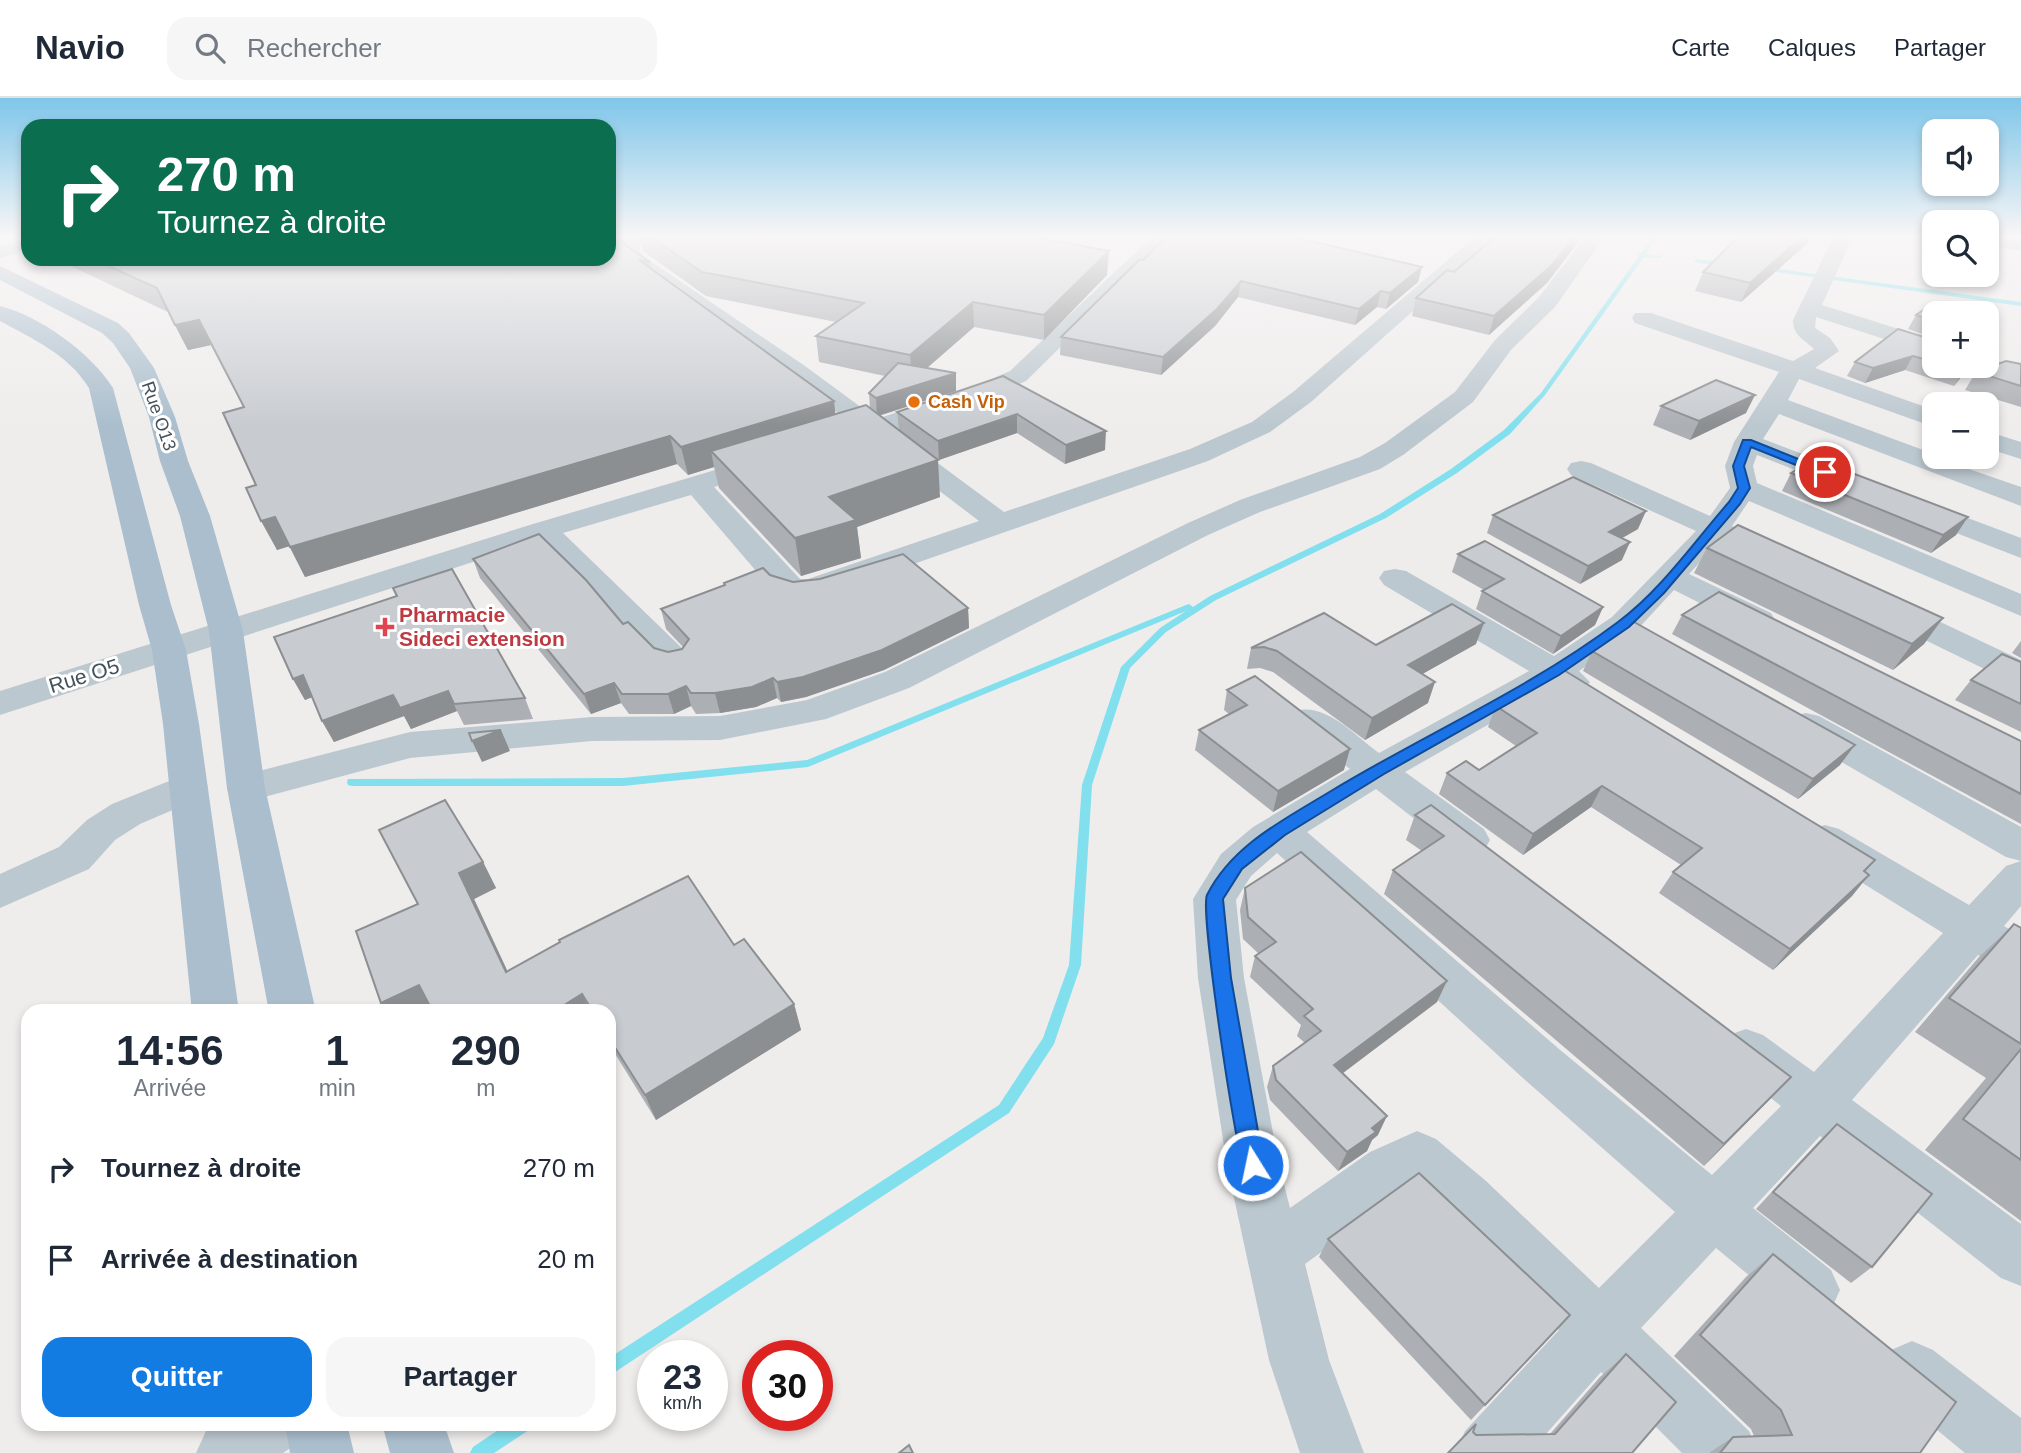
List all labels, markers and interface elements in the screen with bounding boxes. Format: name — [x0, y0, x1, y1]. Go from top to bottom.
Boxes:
search box — [167, 17, 657, 80]
text: Navio — [35, 29, 125, 66]
icon: search — [191, 29, 229, 67]
text: Rechercher — [247, 33, 381, 63]
text: Carte — [1671, 34, 1730, 61]
text: Calques — [1768, 34, 1856, 61]
text: Partager — [1894, 34, 1986, 61]
map controls — [1922, 119, 1999, 469]
button: sound — [1922, 119, 1999, 196]
icon: right — [42, 147, 133, 238]
text: 270 m — [157, 147, 296, 201]
text: Tournez à droite — [157, 204, 386, 240]
button: search — [1922, 210, 1999, 287]
button: + — [1922, 301, 1999, 378]
street label: Rue O13 — [138, 379, 180, 453]
place label: Cash Vip — [928, 392, 1005, 412]
button: − — [1922, 392, 1999, 469]
marker: Cash Vip — [906, 394, 922, 410]
pin — [1795, 442, 1855, 502]
icon: arrive — [1806, 453, 1844, 491]
place label: Pharmacie Sideci extension — [399, 603, 565, 650]
marker: Pharmacie Sideci extension — [377, 619, 393, 635]
street label: Rue O5 — [46, 654, 122, 697]
text: 14:56 — [116, 1027, 224, 1074]
text: 1 — [325, 1027, 349, 1074]
text: 290 — [451, 1027, 521, 1074]
text: Arrivée — [133, 1075, 206, 1101]
text: min — [319, 1075, 356, 1101]
text: m — [476, 1075, 495, 1101]
position arrow — [1216, 1128, 1290, 1202]
icon: right — [42, 1150, 80, 1188]
text: Tournez à droite — [101, 1153, 301, 1183]
text: 270 m — [523, 1153, 595, 1183]
icon: arrive — [42, 1241, 80, 1279]
text: Arrivée à destination — [101, 1244, 358, 1274]
text: 20 m — [537, 1244, 595, 1274]
button: Quitter — [42, 1337, 312, 1417]
button: Partager — [326, 1337, 595, 1417]
speed limit sign: 30 — [742, 1340, 833, 1431]
text: 23 — [663, 1357, 702, 1396]
text: km/h — [663, 1393, 702, 1413]

